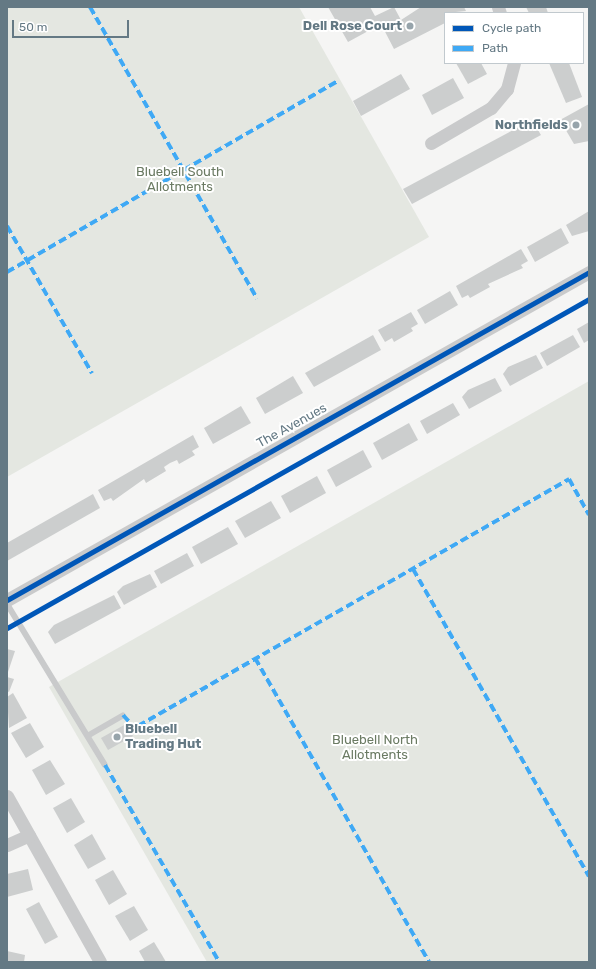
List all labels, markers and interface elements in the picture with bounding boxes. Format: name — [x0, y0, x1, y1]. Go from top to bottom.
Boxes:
scale bar — [14, 12, 131, 38]
legend — [444, 12, 584, 64]
place label: Dell Rose Court — [303, 18, 402, 34]
text: 50 m — [19, 20, 47, 34]
marker: Dell Rose Court — [405, 21, 415, 31]
text: Cycle path — [482, 21, 541, 35]
text: Path — [482, 41, 508, 55]
place label: Northfields — [495, 117, 568, 133]
marker: Northfields — [571, 120, 581, 130]
park label: Bluebell South Allotments — [136, 165, 224, 196]
street label: The Avenues — [254, 400, 330, 452]
place label: Bluebell Trading Hut — [125, 722, 201, 753]
marker: Bluebell Trading Hut — [112, 732, 122, 742]
park label: Bluebell North Allotments — [332, 733, 418, 764]

